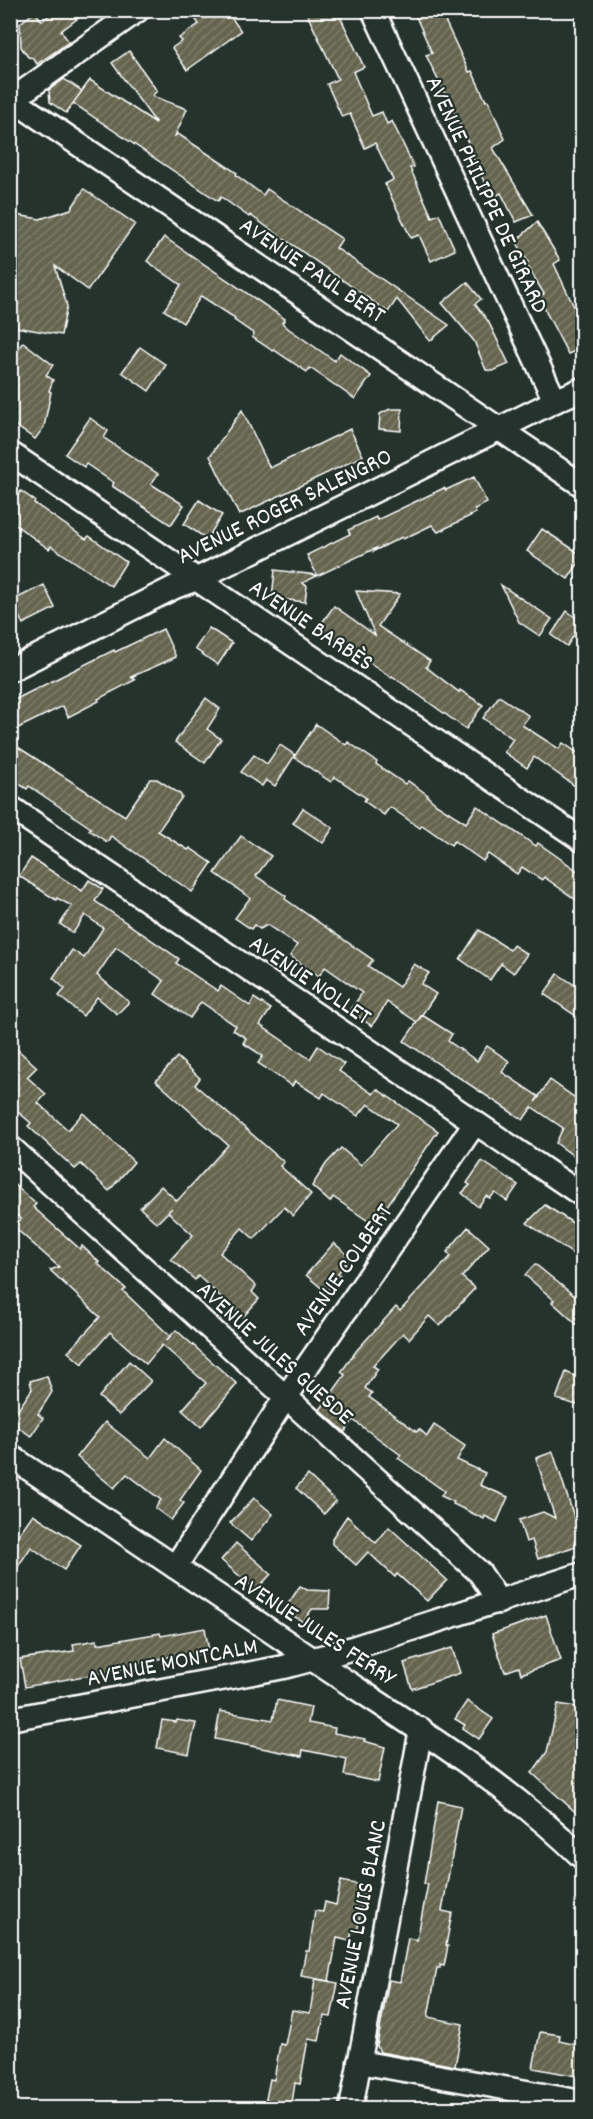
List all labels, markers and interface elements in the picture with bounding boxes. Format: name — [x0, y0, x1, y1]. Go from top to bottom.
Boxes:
street label: AVENUE PHILIPPE DE GIRARD — [415, 71, 555, 320]
street label: AVENUE PAUL BERT — [231, 210, 392, 333]
street label: AVENUE ROGER SALENGRO — [172, 441, 398, 574]
street label: AVENUE BARBÈS — [241, 572, 380, 681]
street label: AVENUE NOLLET — [241, 928, 378, 1035]
street label: AVENUE COLBERT — [286, 1197, 403, 1344]
street label: AVENUE JULES GUESDE — [188, 1274, 360, 1434]
street label: AVENUE JULES FERRY — [227, 1566, 403, 1696]
street label: AVENUE MONTCALM — [84, 1631, 261, 1697]
street label: AVENUE LOUIS BLANC — [327, 1817, 397, 2012]

